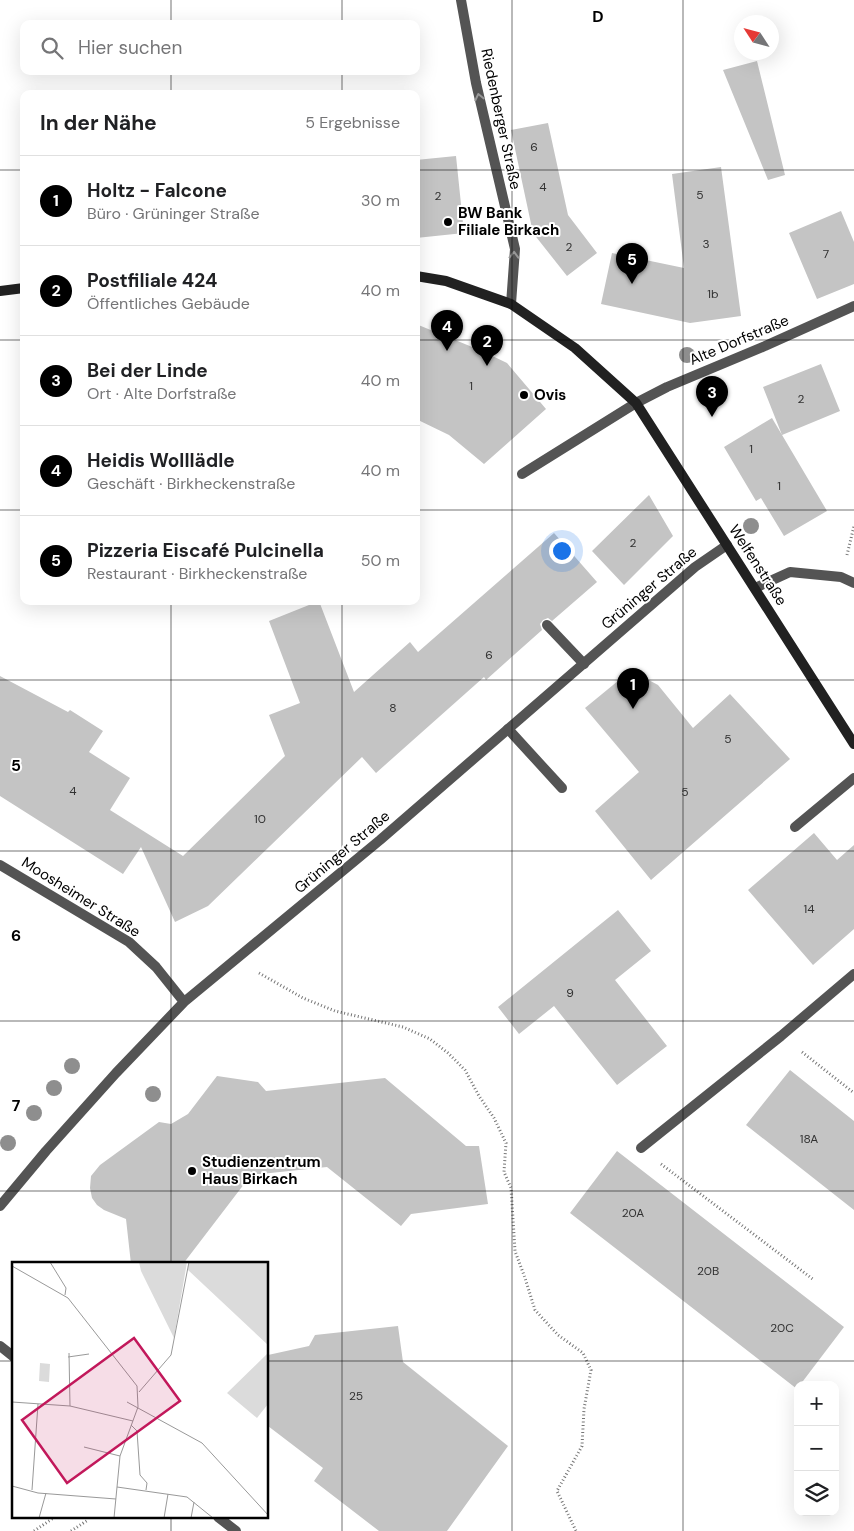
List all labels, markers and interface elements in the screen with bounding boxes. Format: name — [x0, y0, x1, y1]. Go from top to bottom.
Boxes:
text: D — [592, 6, 604, 27]
north arrow — [734, 15, 779, 60]
search box — [20, 20, 420, 75]
icon: search — [38, 34, 66, 62]
text: Hier suchen — [78, 35, 182, 60]
street label: Riedenberger Straße — [476, 47, 526, 191]
one-way arrow — [474, 92, 485, 101]
text: In der Nähe — [40, 109, 157, 137]
text: 5 Ergebnisse — [305, 112, 400, 133]
house number: 6 — [530, 139, 538, 155]
text: Holtz - Falcone — [87, 178, 227, 203]
house number: 4 — [539, 179, 547, 195]
house number: 5 — [696, 187, 704, 203]
house number: 2 — [435, 188, 442, 204]
text: 1 — [53, 190, 59, 211]
text: 30 m — [361, 190, 400, 211]
text: Büro · Grüninger Straße — [87, 203, 260, 224]
place label: BW Bank Filiale Birkach — [458, 203, 559, 240]
marker: BW Bank Filiale Birkach — [442, 216, 454, 228]
house number: 3 — [702, 236, 710, 252]
house number: 2 — [566, 239, 573, 255]
pin: 5 — [616, 243, 648, 284]
house number: 7 — [823, 246, 829, 262]
one-way arrow — [509, 251, 519, 259]
text: Postfiliale 424 — [87, 268, 217, 293]
text: 2 — [51, 280, 61, 301]
text: 40 m — [361, 280, 400, 301]
house number: 1b — [707, 286, 719, 302]
text: Öffentliches Gebäude — [87, 293, 250, 314]
pin: 4 — [431, 310, 463, 351]
street label: Alte Dorfstraße — [686, 310, 792, 370]
pin: 2 — [471, 325, 503, 366]
text: Bei der Linde — [87, 358, 208, 383]
text: 3 — [51, 370, 61, 391]
text: 40 m — [361, 370, 400, 391]
pin: 3 — [696, 376, 728, 417]
house number: 1 — [469, 378, 473, 394]
text: Ort · Alte Dorfstraße — [87, 383, 236, 404]
place label: Ovis — [534, 385, 566, 405]
marker: Ovis — [518, 389, 530, 401]
house number: 2 — [798, 391, 805, 407]
house number: 1 — [749, 441, 753, 457]
text: Heidis Wolllädle — [87, 448, 235, 473]
text: 4 — [51, 460, 61, 481]
text: 40 m — [361, 460, 400, 481]
text: Geschäft · Birkheckenstraße — [87, 473, 295, 494]
house number: 1 — [777, 478, 781, 494]
street label: Welfenstraße — [724, 521, 792, 609]
house number: 2 — [630, 535, 637, 551]
text: Pizzeria Eiscafé Pulcinella — [87, 538, 324, 563]
your location — [549, 538, 575, 564]
street label: Grüninger Straße — [597, 542, 701, 634]
text: 5 — [51, 550, 61, 571]
text: 50 m — [361, 550, 400, 571]
text: Restaurant · Birkheckenstraße — [87, 563, 307, 584]
house number: 6 — [485, 647, 493, 663]
pin: 1 — [617, 668, 649, 709]
house number: 8 — [389, 700, 397, 716]
house number: 5 — [724, 731, 732, 747]
text: 5 — [11, 755, 21, 776]
house number: 4 — [69, 783, 77, 799]
house number: 5 — [681, 784, 689, 800]
street label: Grüninger Straße — [290, 806, 394, 898]
house number: 10 — [254, 811, 266, 827]
street label: Moosheimer Straße — [18, 852, 144, 942]
house number: 14 — [803, 901, 815, 917]
text: 6 — [11, 925, 21, 946]
house number: 9 — [566, 985, 574, 1001]
text: 7 — [12, 1095, 21, 1116]
house number: 18A — [800, 1131, 818, 1147]
place label: Studienzentrum Haus Birkach — [202, 1152, 321, 1189]
marker: Studienzentrum Haus Birkach — [186, 1165, 198, 1177]
house number: 20A — [622, 1205, 644, 1221]
inset map — [12, 1262, 269, 1518]
house number: 20B — [697, 1263, 719, 1279]
house number: 20C — [770, 1320, 794, 1336]
map controls — [794, 1381, 839, 1516]
button: + — [794, 1381, 839, 1426]
house number: 25 — [349, 1388, 363, 1404]
button: − — [794, 1426, 839, 1471]
button: layers — [794, 1471, 839, 1516]

